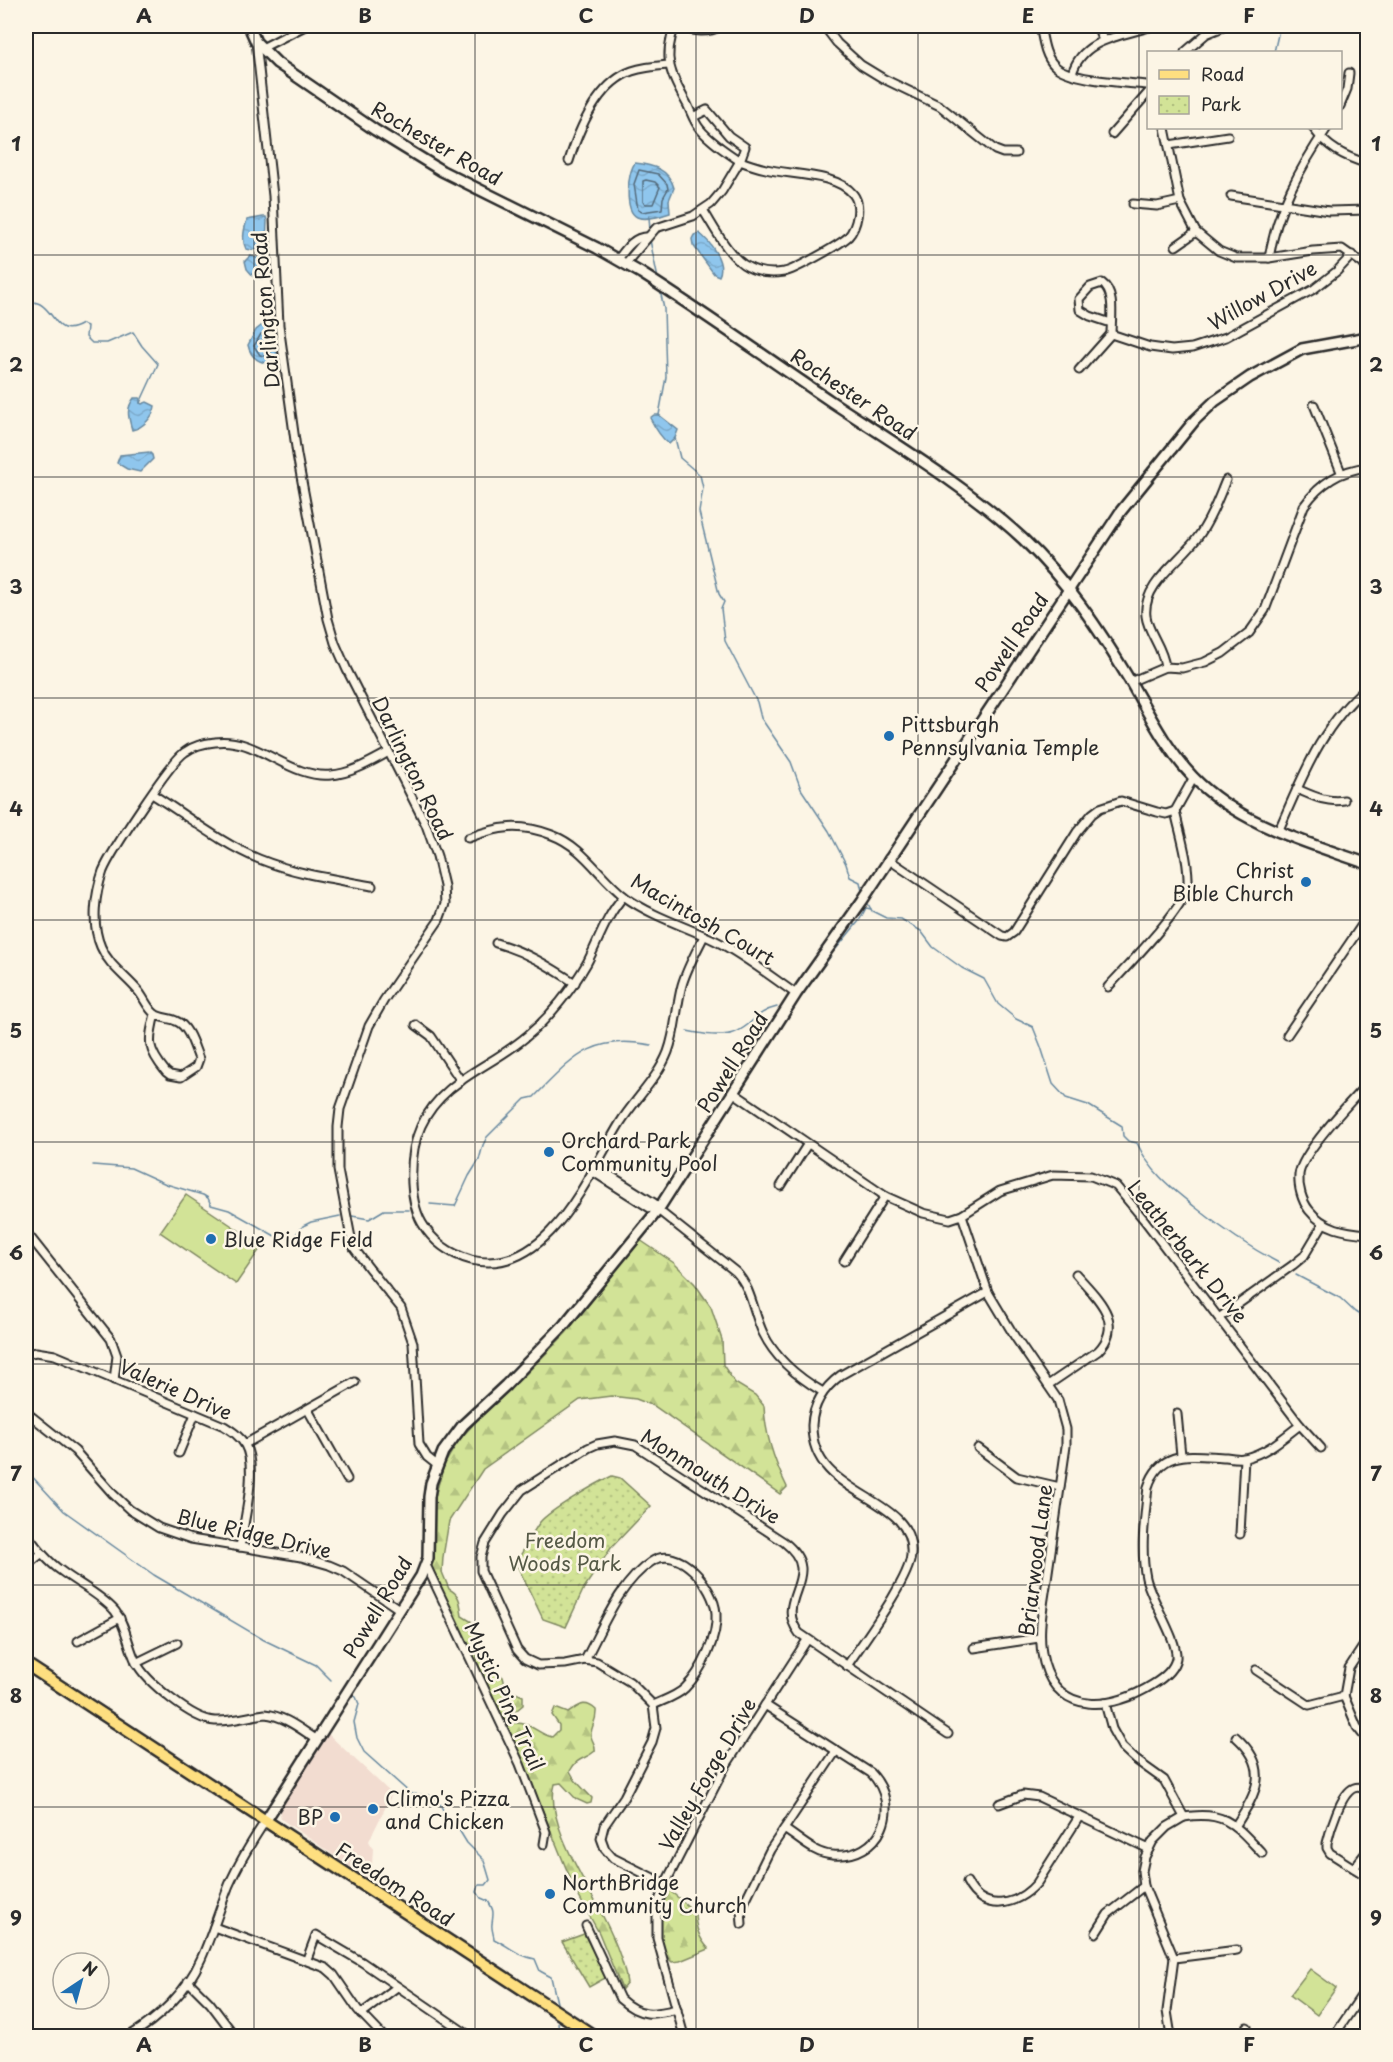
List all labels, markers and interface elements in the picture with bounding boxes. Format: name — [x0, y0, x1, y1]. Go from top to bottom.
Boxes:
text: A — [136, 0, 152, 30]
text: B — [358, 0, 372, 30]
text: C — [578, 0, 594, 30]
text: D — [799, 0, 815, 30]
text: E — [1022, 0, 1034, 30]
text: F — [1243, 0, 1255, 30]
legend — [1147, 51, 1342, 129]
text: Road — [1201, 60, 1245, 87]
text: Park — [1201, 90, 1241, 117]
street label: Rochester Road — [366, 93, 508, 193]
text: 1 — [11, 128, 21, 158]
text: 1 — [1371, 128, 1381, 158]
street label: Darlington Road — [243, 230, 287, 390]
street label: Willow Drive — [1202, 253, 1322, 337]
street label: Rochester Road — [785, 341, 923, 447]
text: 2 — [9, 349, 23, 379]
text: 2 — [1369, 349, 1383, 379]
text: 3 — [9, 571, 23, 601]
text: 3 — [1369, 571, 1383, 601]
street label: Powell Road — [967, 586, 1055, 698]
street label: Darlington Road — [365, 691, 461, 845]
place label: Pittsburgh Pennsylvania Temple — [901, 709, 1100, 762]
marker: Pittsburgh Pennsylvania Temple — [882, 729, 896, 743]
text: 4 — [9, 793, 23, 823]
text: 4 — [1369, 793, 1383, 823]
place label: Christ Bible Church — [1172, 855, 1294, 908]
street label: Macintosh Court — [625, 866, 781, 972]
marker: Christ Bible Church — [1299, 875, 1313, 889]
street label: Powell Road — [689, 1006, 775, 1118]
text: 5 — [10, 1015, 22, 1045]
text: 5 — [1370, 1015, 1382, 1045]
place label: Orchard Park Community Pool — [561, 1125, 718, 1178]
marker: Orchard Park Community Pool — [542, 1145, 556, 1159]
street label: Leatherbark Drive — [1121, 1173, 1255, 1329]
place label: Blue Ridge Field — [223, 1224, 373, 1254]
marker: Blue Ridge Field — [204, 1232, 218, 1246]
text: 6 — [9, 1237, 23, 1267]
text: 6 — [1369, 1237, 1383, 1267]
street label: Valerie Drive — [115, 1351, 237, 1427]
street label: Monmouth Drive — [635, 1421, 787, 1531]
text: 7 — [10, 1458, 22, 1488]
text: 7 — [1370, 1458, 1382, 1488]
street label: Briarwood Lane — [1011, 1482, 1059, 1638]
street label: Blue Ridge Drive — [173, 1501, 335, 1565]
park label: Freedom Woods Park — [508, 1525, 622, 1578]
street label: Powell Road — [335, 1550, 419, 1664]
street label: Mystic Pine Trail — [457, 1616, 553, 1776]
text: 8 — [10, 1680, 22, 1710]
text: 8 — [1370, 1680, 1382, 1710]
street label: Valley Forge Drive — [651, 1692, 763, 1856]
place label: Climo's Pizza and Chicken — [385, 1783, 510, 1836]
place label: BP — [297, 1802, 323, 1832]
marker: Climo's Pizza and Chicken — [366, 1802, 380, 1816]
marker: BP — [328, 1810, 342, 1824]
street label: Freedom Road — [330, 1835, 460, 1933]
place label: NorthBridge Community Church — [562, 1867, 747, 1920]
marker: NorthBridge Community Church — [543, 1887, 557, 1901]
text: 9 — [10, 1902, 22, 1932]
text: 9 — [1370, 1902, 1382, 1932]
north arrow — [51, 1951, 111, 2011]
text: N — [78, 1955, 103, 1981]
text: A — [136, 2029, 152, 2059]
text: B — [358, 2029, 372, 2059]
text: C — [578, 2029, 594, 2059]
text: D — [799, 2029, 815, 2059]
text: E — [1022, 2029, 1034, 2059]
text: F — [1243, 2029, 1255, 2059]

